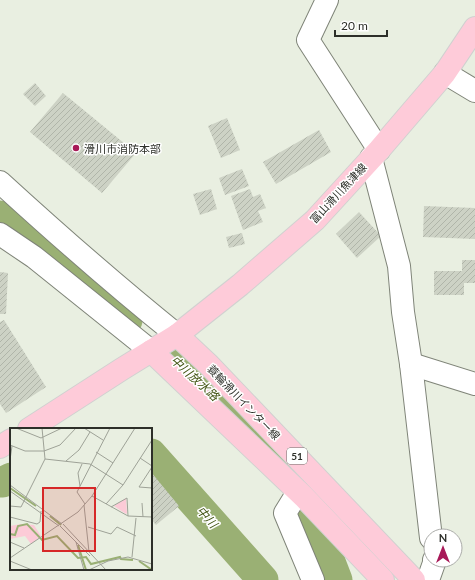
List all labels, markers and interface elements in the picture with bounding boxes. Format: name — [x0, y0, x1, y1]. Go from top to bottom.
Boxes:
scale bar — [335, 12, 387, 38]
text: 20 m — [341, 18, 368, 33]
place label: 滑川市消防本部 — [84, 142, 161, 155]
marker: 滑川市消防本部 — [71, 143, 81, 153]
street label: 富山滑川魚津線 — [307, 160, 369, 226]
water label: 中川放水路 — [168, 352, 223, 404]
street label: 蓑輪滑川インター線 — [205, 362, 283, 442]
inset map — [10, 428, 152, 570]
road number: 51 — [287, 448, 307, 464]
water label: 中川 — [193, 503, 222, 532]
north arrow — [423, 528, 463, 568]
text: N — [439, 531, 447, 544]

